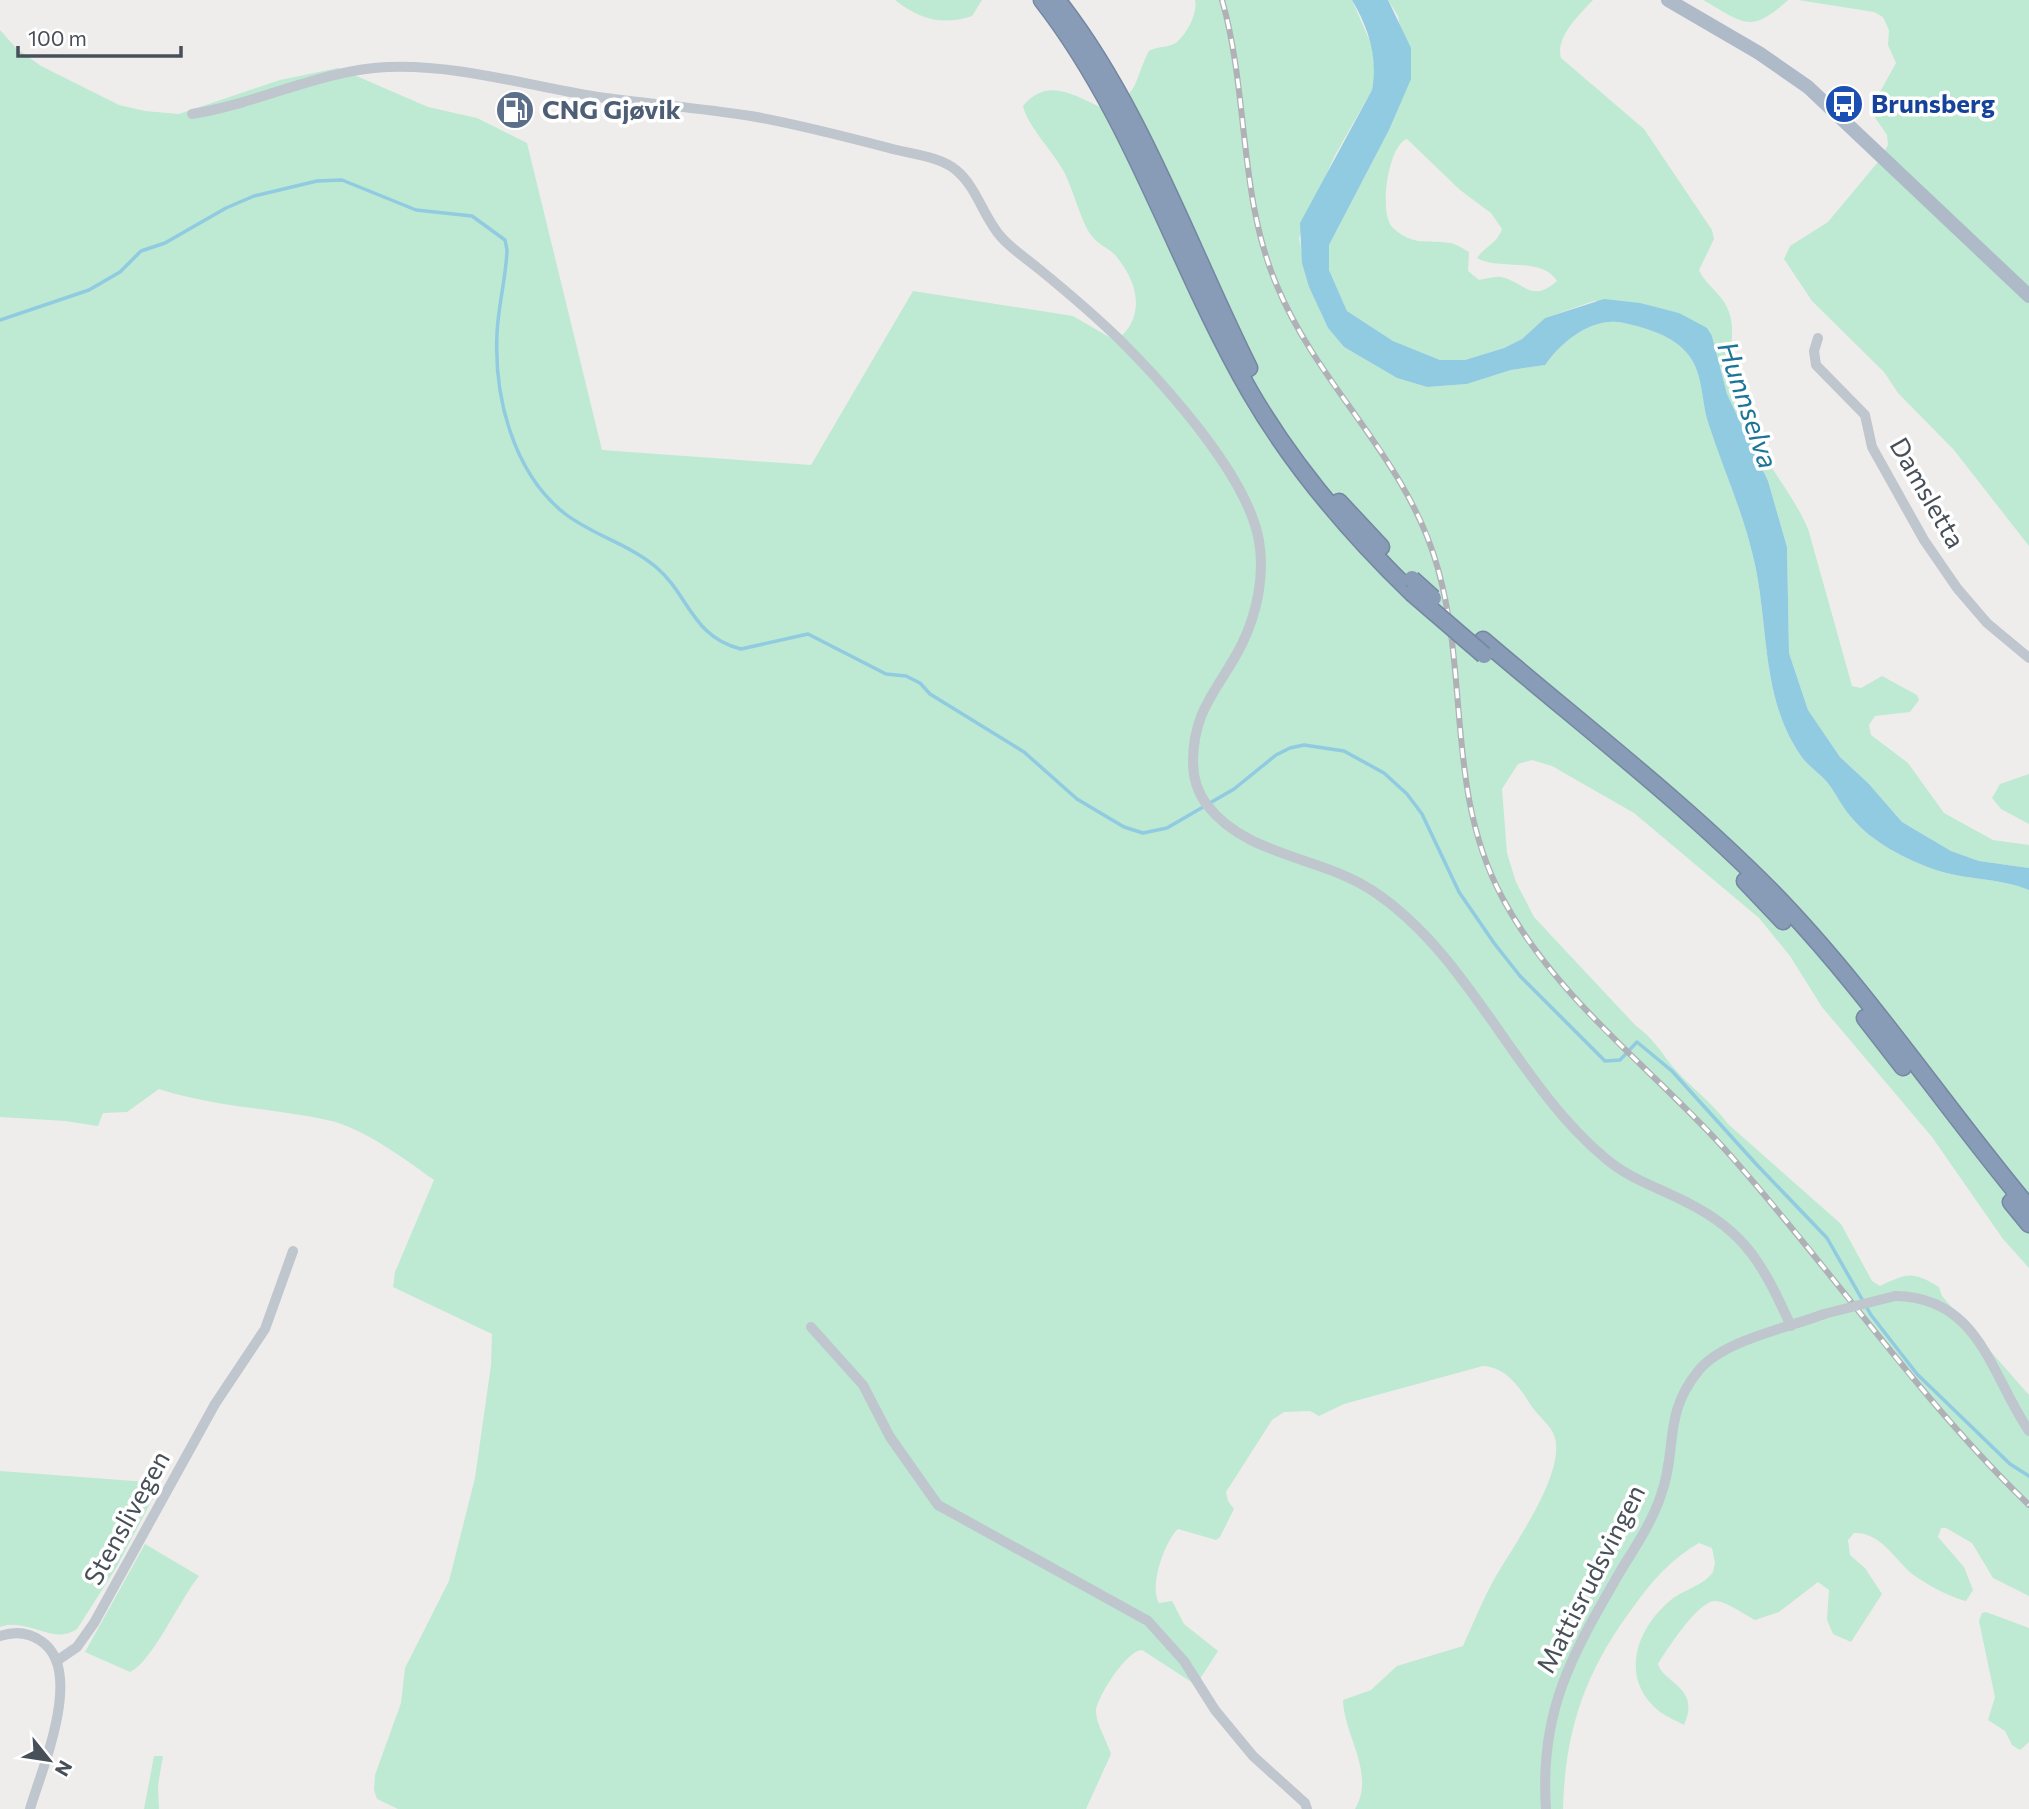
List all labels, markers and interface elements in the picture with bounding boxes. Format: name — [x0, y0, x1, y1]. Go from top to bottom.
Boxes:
scale bar — [18, 14, 180, 58]
text: 100 m — [28, 25, 87, 50]
bus stop icon: Brunsberg — [1823, 83, 1865, 125]
place label: Brunsberg — [1871, 87, 1995, 118]
fuel station icon: CNG Gjøvik — [494, 89, 536, 131]
place label: CNG Gjøvik — [542, 93, 681, 124]
water label: Hunnselva — [1711, 337, 1787, 473]
street label: Damsletta — [1884, 432, 1972, 553]
street label: Stenslivegen — [76, 1445, 175, 1590]
street label: Mattisrudsvingen — [1529, 1479, 1650, 1678]
north arrow — [14, 1725, 84, 1795]
text: N — [51, 1757, 78, 1781]

